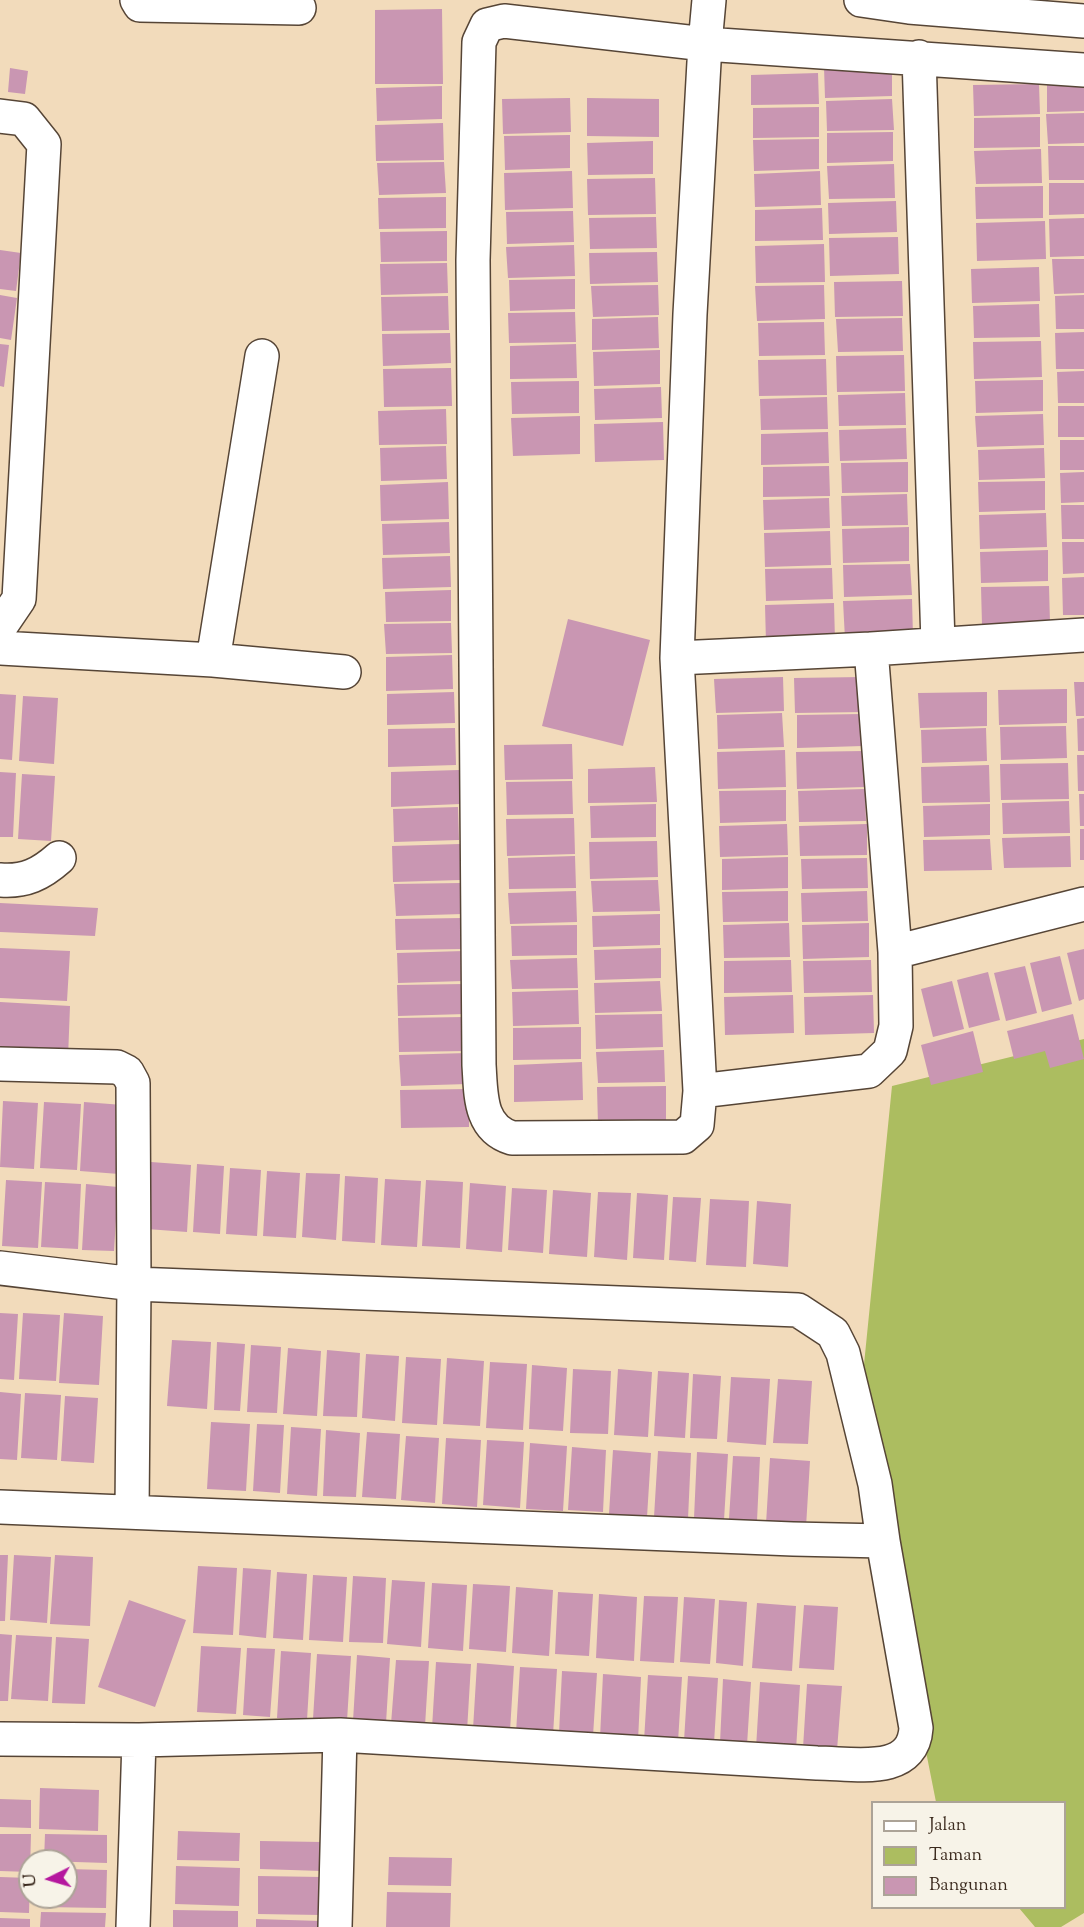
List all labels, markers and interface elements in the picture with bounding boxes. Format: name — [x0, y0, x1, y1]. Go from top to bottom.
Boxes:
legend — [871, 1801, 1066, 1909]
text: Jalan — [929, 1813, 966, 1839]
text: Taman — [929, 1843, 982, 1869]
north arrow — [18, 1849, 78, 1909]
text: U — [20, 1873, 44, 1888]
text: Bangunan — [929, 1873, 1008, 1899]

